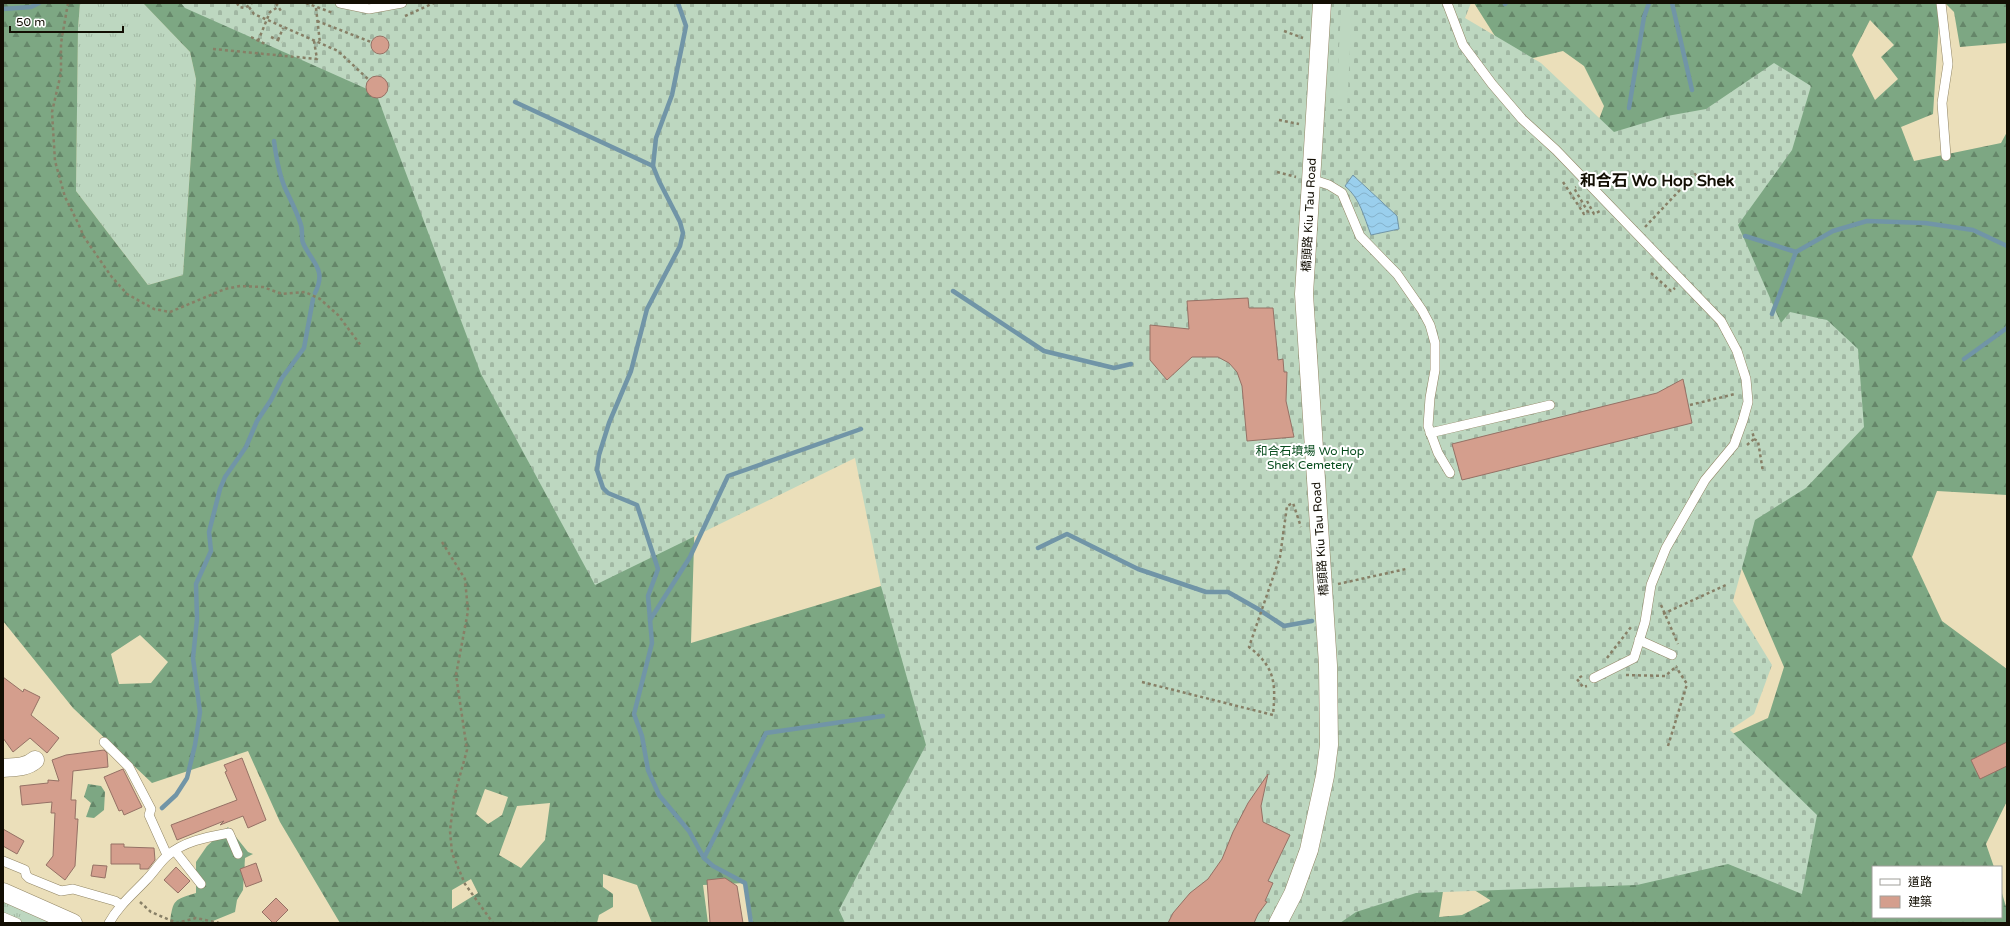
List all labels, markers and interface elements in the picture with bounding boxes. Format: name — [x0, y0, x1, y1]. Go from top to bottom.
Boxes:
scale bar — [10, 8, 123, 34]
text: 50 m — [16, 15, 45, 29]
street label: 橋頭路 Kiu Tau Road — [1299, 158, 1319, 272]
district label: 和合石 Wo Hop Shek — [1580, 171, 1735, 191]
park label: 和合石墳場 Wo Hop Shek Cemetery — [1256, 444, 1364, 472]
street label: 橋頭路 Kiu Tau Road — [1309, 482, 1331, 596]
legend — [1872, 866, 2002, 918]
text: 道路 — [1908, 875, 1932, 889]
text: 建築 — [1908, 895, 1932, 909]

